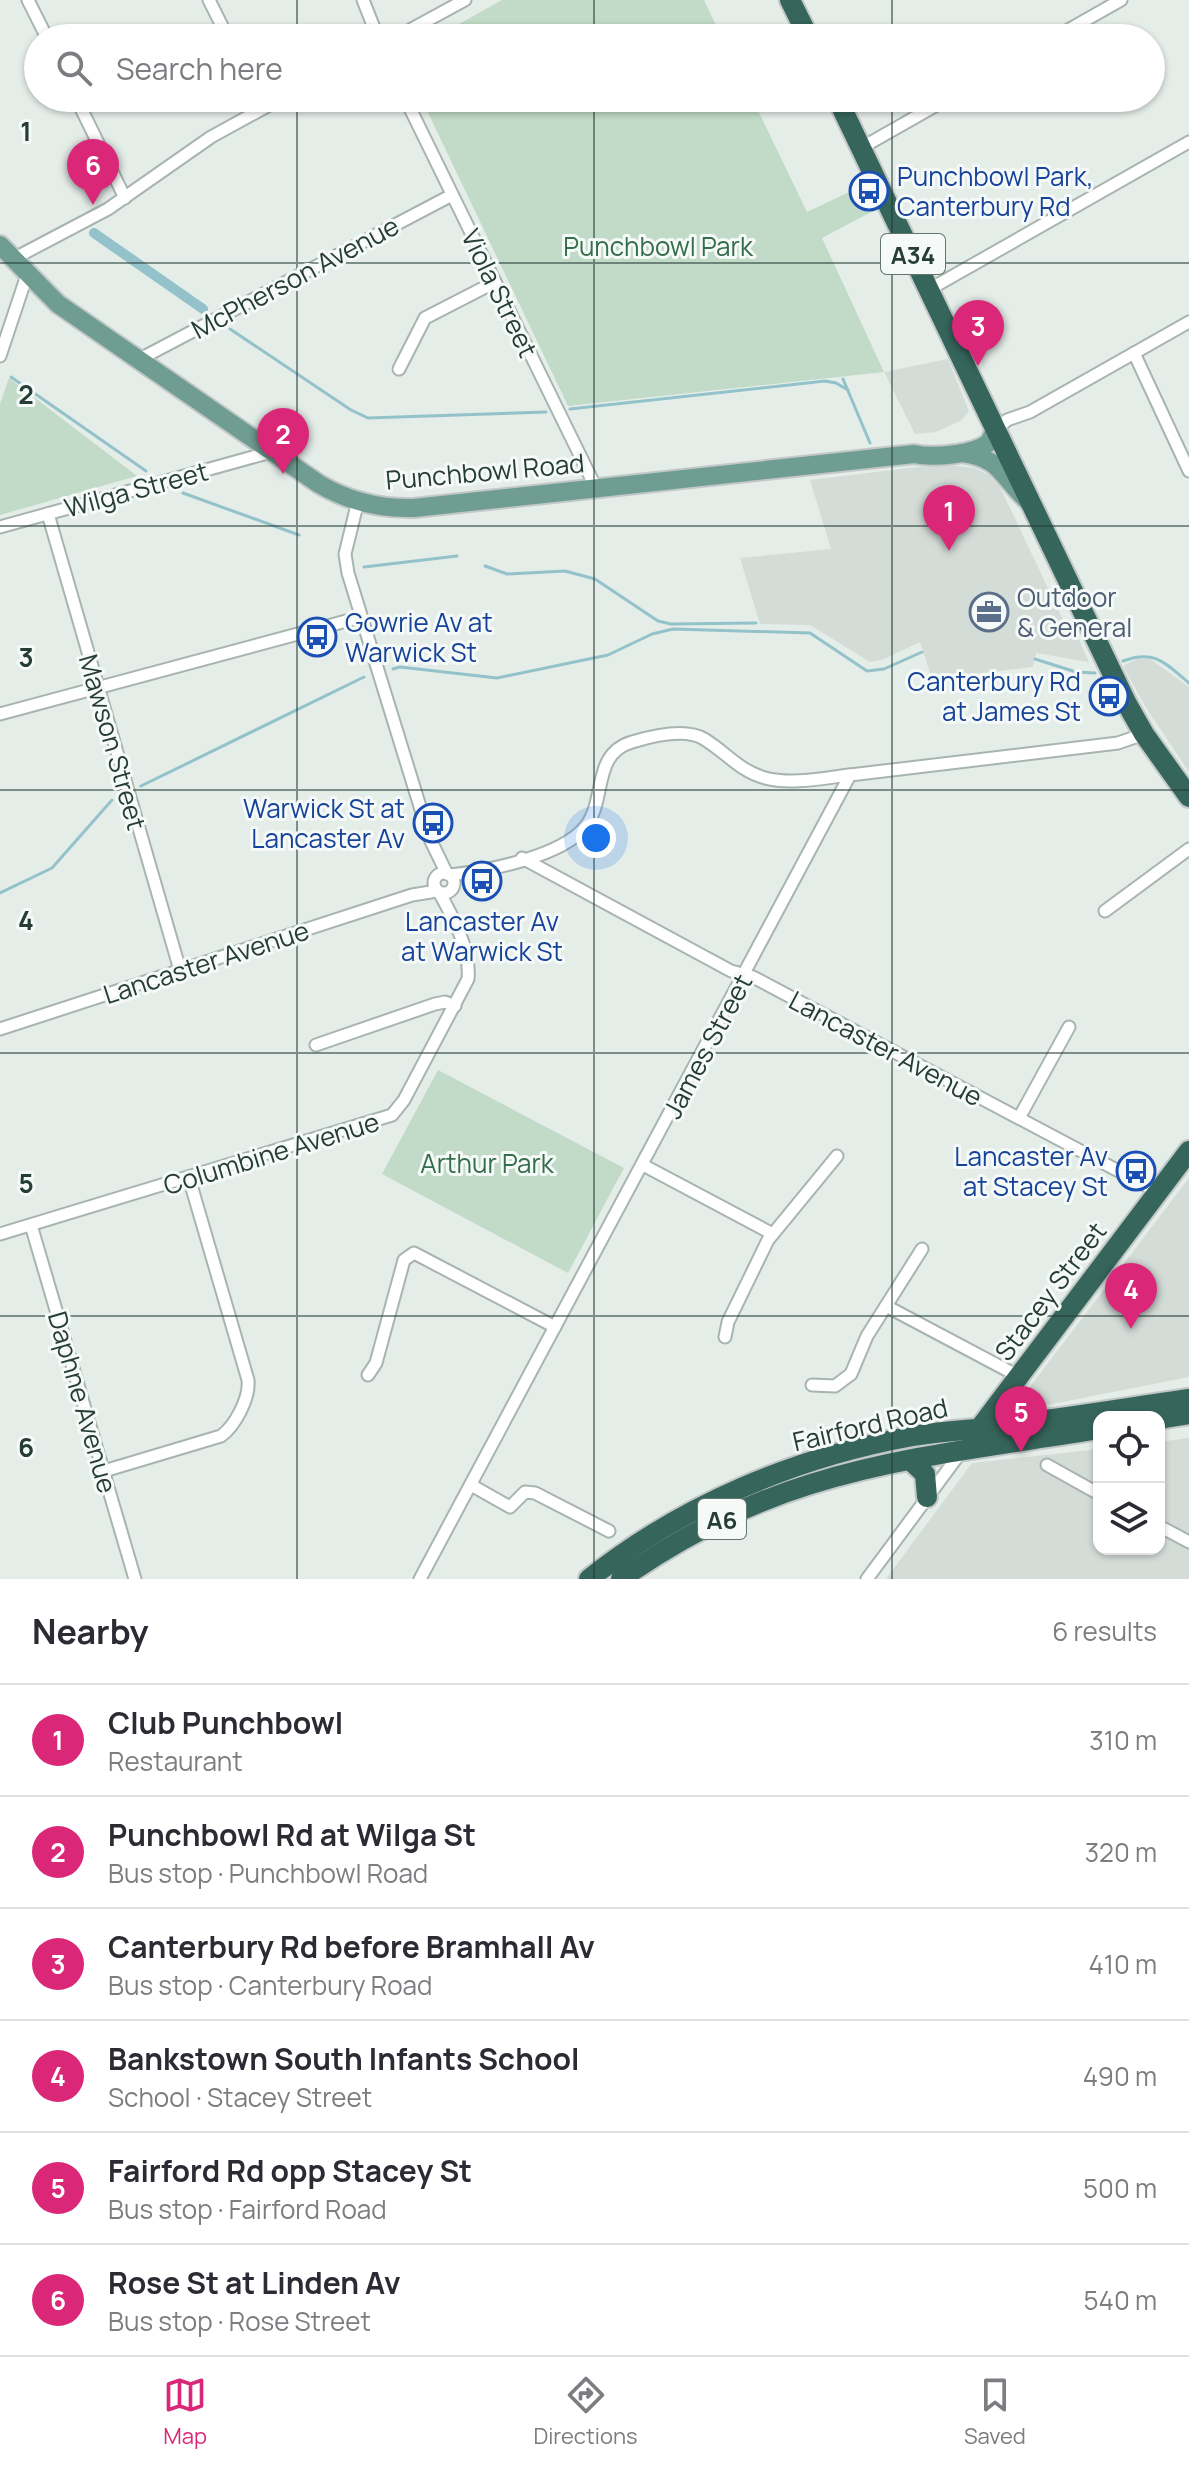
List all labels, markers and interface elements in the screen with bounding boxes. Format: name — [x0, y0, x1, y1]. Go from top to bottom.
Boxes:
search box — [24, 24, 1165, 112]
icon: search — [52, 46, 96, 90]
text: Search here — [116, 48, 283, 89]
text: 1 — [20, 113, 32, 149]
pin: 6 — [67, 139, 119, 205]
place label: Punchbowl Park, Canterbury Rd — [897, 158, 1094, 224]
bus stop icon: Punchbowl Park, Canterbury Rd — [848, 170, 890, 212]
street label: McPherson Avenue — [185, 207, 405, 347]
street label: Viola Street — [453, 223, 547, 363]
park label: Punchbowl Park — [563, 228, 754, 264]
road number: A34 — [881, 234, 945, 274]
pin: 3 — [952, 300, 1004, 366]
text: 2 — [18, 376, 34, 412]
pin: 2 — [257, 408, 309, 474]
street label: Punchbowl Road — [384, 444, 586, 498]
street label: Wilga Street — [60, 453, 212, 525]
pin: 1 — [923, 485, 975, 551]
place label: Outdoor & General — [1017, 579, 1132, 645]
office icon: Outdoor & General — [968, 591, 1010, 633]
place label: Gowrie Av at Warwick St — [345, 604, 493, 670]
bus stop icon: Gowrie Av at Warwick St — [296, 616, 338, 658]
text: 3 — [18, 639, 34, 675]
street label: Mawson Street — [71, 650, 155, 834]
place label: Canterbury Rd at James St — [907, 663, 1081, 729]
bus stop icon: Canterbury Rd at James St — [1088, 675, 1130, 717]
place label: Warwick St at Lancaster Av — [243, 790, 405, 856]
bus stop icon: Warwick St at Lancaster Av — [412, 802, 454, 844]
your location — [576, 818, 616, 858]
bus stop icon: Lancaster Av at Warwick St — [461, 860, 503, 902]
text: 4 — [18, 902, 34, 938]
place label: Lancaster Av at Warwick St — [401, 903, 563, 969]
street label: Lancaster Avenue — [99, 912, 313, 1012]
street label: James Street — [654, 967, 760, 1125]
street label: Lancaster Avenue — [783, 982, 989, 1114]
street label: Columbine Avenue — [159, 1103, 383, 1203]
place label: Lancaster Av at Stacey St — [954, 1138, 1108, 1204]
park label: Arthur Park — [420, 1145, 555, 1181]
bus stop icon: Lancaster Av at Stacey St — [1115, 1150, 1157, 1192]
text: 5 — [18, 1165, 34, 1201]
street label: Stacey Street — [986, 1214, 1114, 1368]
pin: 4 — [1105, 1263, 1157, 1329]
street label: Daphne Avenue — [40, 1307, 126, 1497]
pin: 5 — [995, 1386, 1047, 1452]
street label: Fairford Road — [789, 1389, 951, 1459]
map controls — [1093, 1411, 1165, 1555]
button: locate — [1093, 1411, 1165, 1483]
text: 6 — [18, 1429, 34, 1465]
button: layers — [1093, 1483, 1165, 1555]
road number: A6 — [698, 1499, 746, 1539]
text: Nearby — [32, 1608, 148, 1654]
text: 6 results — [1052, 1613, 1157, 1649]
text: Club Punchbowl — [108, 1702, 343, 1743]
text: 1 — [52, 1722, 64, 1758]
text: 310 m — [1089, 1722, 1157, 1758]
text: Restaurant — [108, 1743, 243, 1779]
text: Punchbowl Rd at Wilga St — [108, 1814, 476, 1855]
text: 2 — [50, 1834, 66, 1870]
text: 320 m — [1085, 1834, 1157, 1870]
text: Bus stop · Punchbowl Road — [108, 1855, 428, 1891]
text: Canterbury Rd before Bramhall Av — [108, 1926, 595, 1967]
text: 3 — [50, 1946, 66, 1982]
text: 410 m — [1088, 1946, 1157, 1982]
text: Bus stop · Canterbury Road — [108, 1967, 432, 2003]
text: Bankstown South Infants School — [108, 2038, 579, 2079]
text: 4 — [50, 2058, 66, 2094]
text: 490 m — [1083, 2058, 1157, 2094]
text: School · Stacey Street — [108, 2079, 372, 2115]
text: Fairford Rd opp Stacey St — [108, 2150, 472, 2191]
text: 5 — [50, 2170, 66, 2206]
text: 500 m — [1083, 2170, 1157, 2206]
text: Bus stop · Fairford Road — [108, 2191, 387, 2227]
text: Rose St at Linden Av — [108, 2262, 401, 2303]
text: 6 — [50, 2282, 66, 2318]
text: 540 m — [1084, 2282, 1157, 2318]
text: Bus stop · Rose Street — [108, 2303, 371, 2339]
tab: Map — [163, 2373, 207, 2451]
tab: Directions — [533, 2373, 638, 2451]
tab: Saved — [964, 2373, 1026, 2451]

